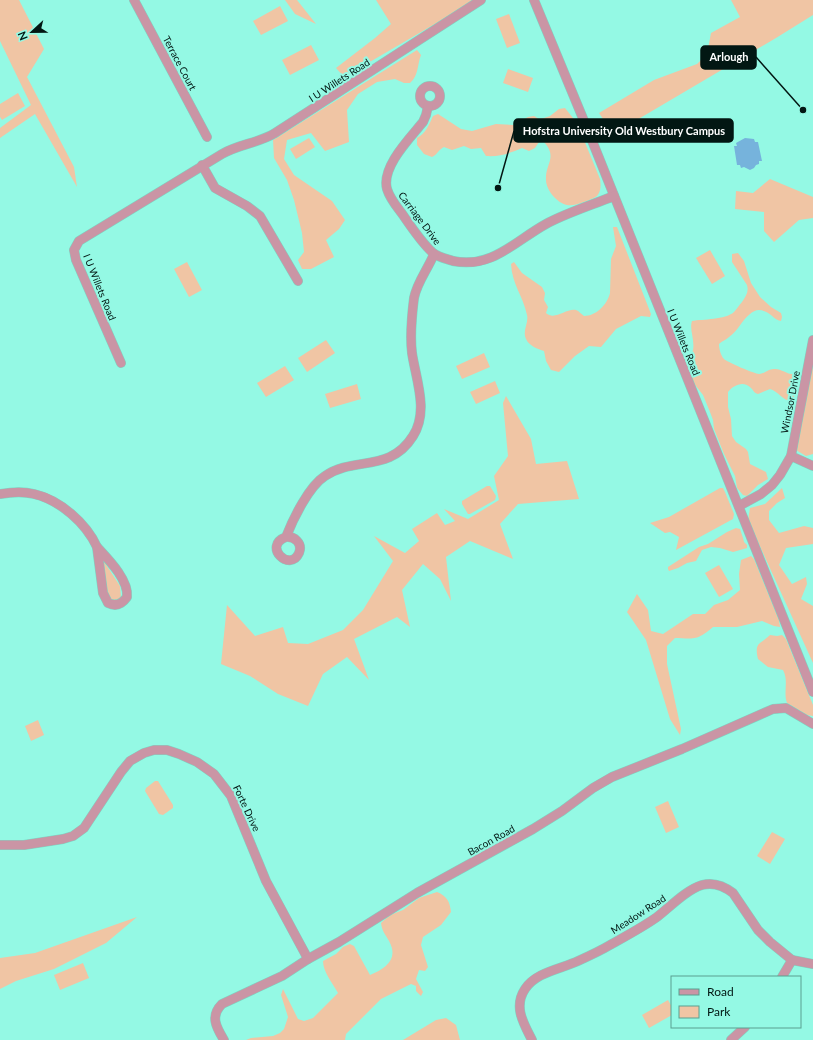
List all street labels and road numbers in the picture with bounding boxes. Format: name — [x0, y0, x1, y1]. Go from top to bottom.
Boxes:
street label: Terrace Court — [161, 34, 200, 93]
street label: I U Willets Road — [306, 56, 372, 104]
street label: Carriage Drive — [396, 189, 444, 247]
street label: I U Willets Road — [81, 252, 119, 322]
street label: I U Willets Road — [665, 307, 703, 377]
street label: Windsor Drive — [778, 370, 802, 434]
street label: Forte Drive — [231, 783, 263, 833]
street label: Bacon Road — [465, 822, 517, 858]
street label: Meadow Road — [608, 892, 668, 936]

